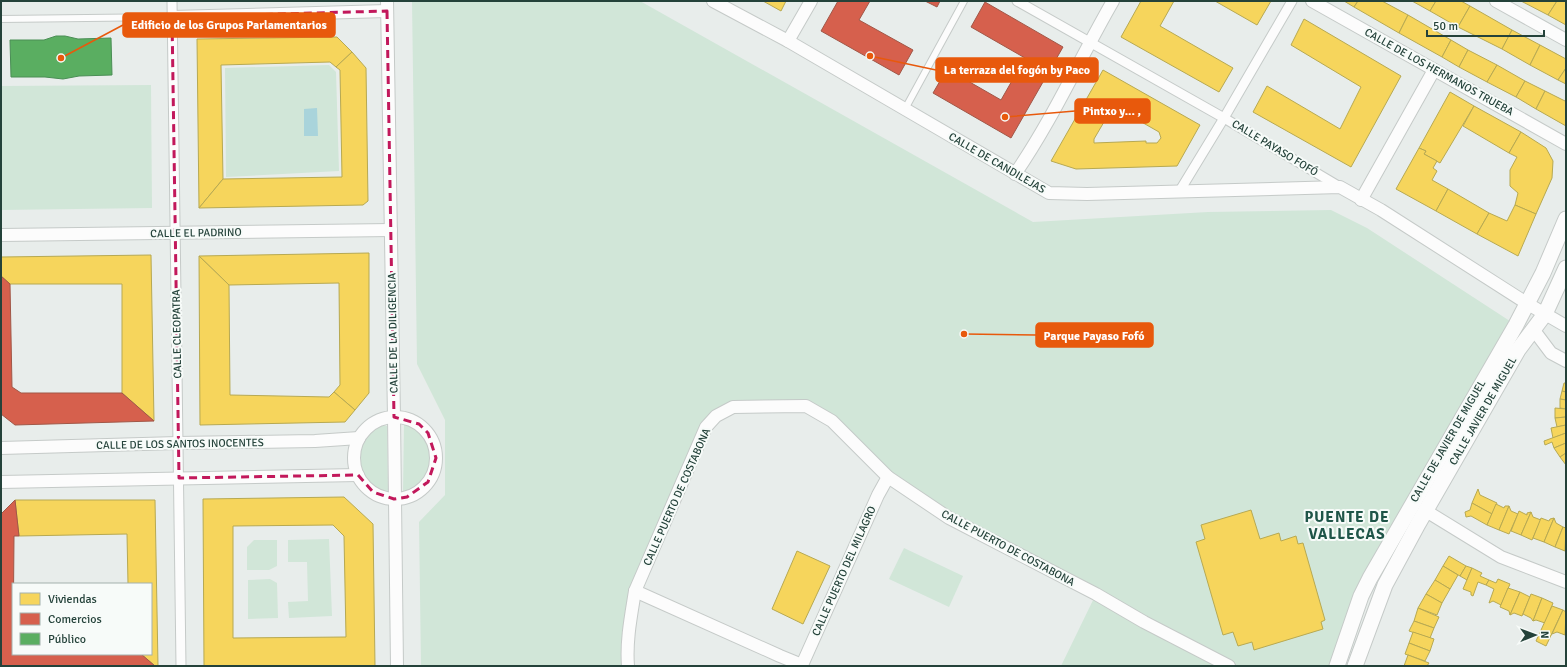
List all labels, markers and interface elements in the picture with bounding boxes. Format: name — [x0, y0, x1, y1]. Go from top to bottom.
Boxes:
scale bar — [1427, 12, 1544, 38]
callout: Edificio de los Grupos Parlamentarios — [123, 13, 335, 37]
text: Edificio de los Grupos Parlamentarios — [131, 18, 328, 33]
text: 50 m — [1433, 19, 1458, 34]
street label: CALLE DE LOS HERMANOS TRUEBA — [1362, 26, 1516, 119]
callout: La terraza del fogón by Paco — [936, 58, 1098, 82]
text: La terraza del fogón by Paco — [944, 63, 1090, 78]
callout: Pintxo y... , — [1075, 99, 1150, 123]
text: Pintxo y... , — [1083, 104, 1141, 119]
street label: CALLE PAYASO FOFÓ — [1230, 116, 1321, 179]
street label: CALLE DE CANDILEJAS — [946, 130, 1048, 196]
street label: CALLE EL PADRINO — [150, 226, 242, 240]
street label: CALLE DE LA DILIGENCIA — [385, 272, 401, 393]
street label: CALLE CLEOPATRA — [170, 289, 184, 379]
callout: Parque Payaso Fofó — [1036, 323, 1153, 347]
text: Parque Payaso Fofó — [1043, 329, 1145, 344]
street label: CALLE JAVIER DE MIGUEL — [1447, 354, 1520, 468]
street label: CALLE DE JAVIER DE MIGUEL — [1408, 377, 1489, 504]
street label: CALLE PUERTO DE COSTABONA — [641, 426, 713, 568]
street label: CALLE DE LOS SANTOS INOCENTES — [96, 436, 264, 452]
street label: CALLE PUERTO DEL MILAGRO — [809, 504, 879, 638]
street label: CALLE PUERTO DE COSTABONA — [939, 507, 1077, 589]
district label: PUENTE DE VALLECAS — [1304, 508, 1390, 543]
legend — [12, 583, 152, 655]
text: Viviendas — [48, 592, 97, 607]
text: Comercios — [48, 612, 102, 627]
north arrow — [1515, 615, 1555, 655]
text: N — [1538, 631, 1551, 639]
text: Público — [48, 632, 86, 647]

